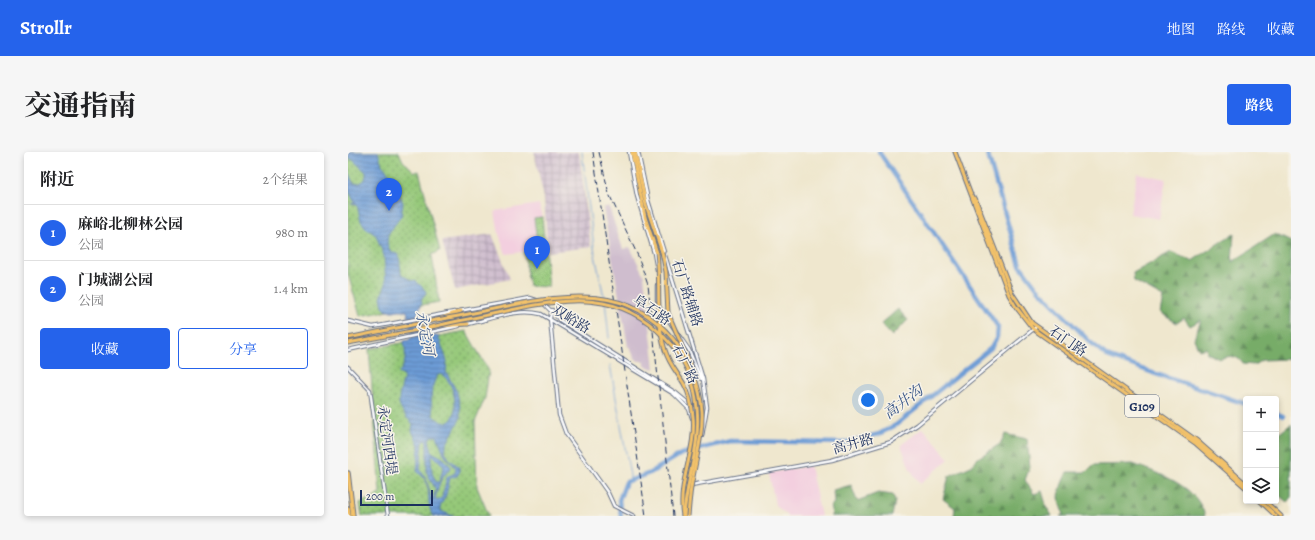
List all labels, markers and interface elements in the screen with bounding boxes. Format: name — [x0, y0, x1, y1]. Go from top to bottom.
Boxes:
text: Strollr — [20, 15, 72, 41]
text: 地图 — [1167, 20, 1195, 39]
text: 路线 — [1217, 20, 1245, 39]
text: 收藏 — [1267, 20, 1295, 39]
button: 路线 — [1227, 84, 1291, 125]
text: 交通指南 — [24, 87, 136, 125]
text: 附近 — [40, 168, 74, 191]
text: 2个结果 — [263, 171, 308, 188]
pin: 2 — [376, 178, 402, 211]
text: 麻峪北柳林公园 — [78, 214, 183, 234]
text: 1 — [51, 224, 55, 241]
text: 980 m — [275, 224, 308, 241]
text: 公园 — [78, 236, 104, 253]
pin: 1 — [524, 236, 550, 269]
street label: 石广路辅路 — [667, 257, 707, 329]
text: 门城湖公园 — [78, 270, 153, 290]
text: 2 — [50, 280, 56, 297]
text: 1.4 km — [274, 280, 308, 297]
street label: 阜石路 — [629, 290, 675, 330]
text: 公园 — [78, 292, 104, 309]
street label: 双峪路 — [548, 300, 594, 338]
water label: 永定河 — [411, 309, 439, 360]
street label: 石门路 — [1045, 321, 1091, 361]
button: 收藏 — [40, 328, 170, 369]
button: 分享 — [178, 328, 308, 369]
street label: 石广路 — [667, 341, 703, 387]
water label: 高井沟 — [879, 379, 929, 424]
your location — [858, 390, 878, 410]
road number: G109 — [1125, 395, 1159, 417]
map controls — [1243, 396, 1279, 504]
button: + — [1243, 396, 1279, 432]
street label: 永定河西堤 — [373, 404, 401, 476]
street label: 高井路 — [830, 429, 876, 459]
button: − — [1243, 432, 1279, 468]
button: layers — [1243, 468, 1279, 504]
scale bar — [360, 488, 433, 507]
text: 200 m — [366, 489, 394, 504]

